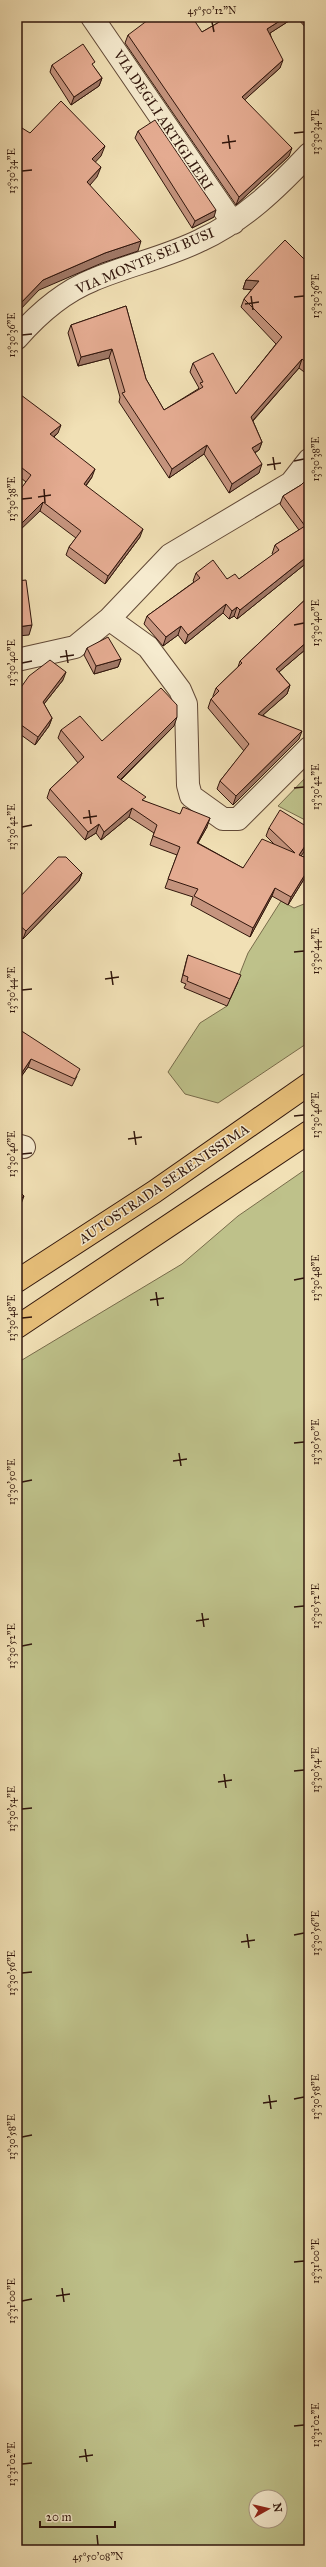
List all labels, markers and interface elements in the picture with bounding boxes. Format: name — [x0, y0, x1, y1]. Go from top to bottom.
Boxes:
text: 45°50'12"N — [188, 5, 237, 17]
street label: VIA DEGLI ARTIGLIERI — [109, 46, 216, 193]
text: 13°30'34"E — [310, 109, 322, 155]
text: 13°30'34"E — [6, 148, 18, 194]
street label: VIA MONTE SEI BUSI — [72, 224, 217, 298]
text: 13°30'36"E — [310, 274, 322, 318]
text: 13°30'36"E — [6, 313, 18, 357]
text: 13°30'38"E — [310, 436, 322, 482]
text: 13°30'38"E — [6, 476, 18, 522]
text: 13°30'40"E — [310, 599, 322, 647]
text: 13°30'40"E — [6, 639, 18, 687]
text: 13°30'42"E — [310, 764, 322, 810]
text: 13°30'42"E — [6, 804, 18, 850]
text: 13°30'44"E — [310, 928, 322, 974]
text: 13°30'44"E — [6, 967, 18, 1013]
text: 13°30'46"E — [310, 1092, 322, 1138]
street label: AUTOSTRADA SERENISSIMA — [75, 1120, 253, 1248]
text: 13°30'46"E — [6, 1131, 18, 1177]
text: 13°30'48"E — [310, 1255, 322, 1301]
text: 13°30'48"E — [6, 1295, 18, 1341]
text: 13°30'50"E — [310, 1419, 322, 1465]
text: 13°30'50"E — [6, 1459, 18, 1505]
text: 13°30'52"E — [310, 1583, 322, 1629]
text: 13°30'52"E — [6, 1623, 18, 1669]
text: 13°30'54"E — [310, 1747, 322, 1793]
text: 13°30'54"E — [6, 1786, 18, 1832]
text: 13°30'56"E — [310, 1910, 322, 1956]
text: 13°30'56"E — [6, 1950, 18, 1996]
text: 13°30'58"E — [310, 2074, 322, 2120]
text: 13°30'58"E — [6, 2114, 18, 2160]
text: 13°31'00"E — [310, 2238, 322, 2284]
text: 13°31'00"E — [6, 2278, 18, 2324]
text: 13°31'02"E — [310, 2403, 322, 2447]
text: 13°31'02"E — [6, 2442, 18, 2486]
north arrow — [248, 2489, 288, 2529]
text: N — [270, 2502, 285, 2514]
scale bar — [40, 2503, 115, 2529]
text: 20 m — [46, 2510, 72, 2524]
text: 45°50'08"N — [72, 2551, 124, 2563]

